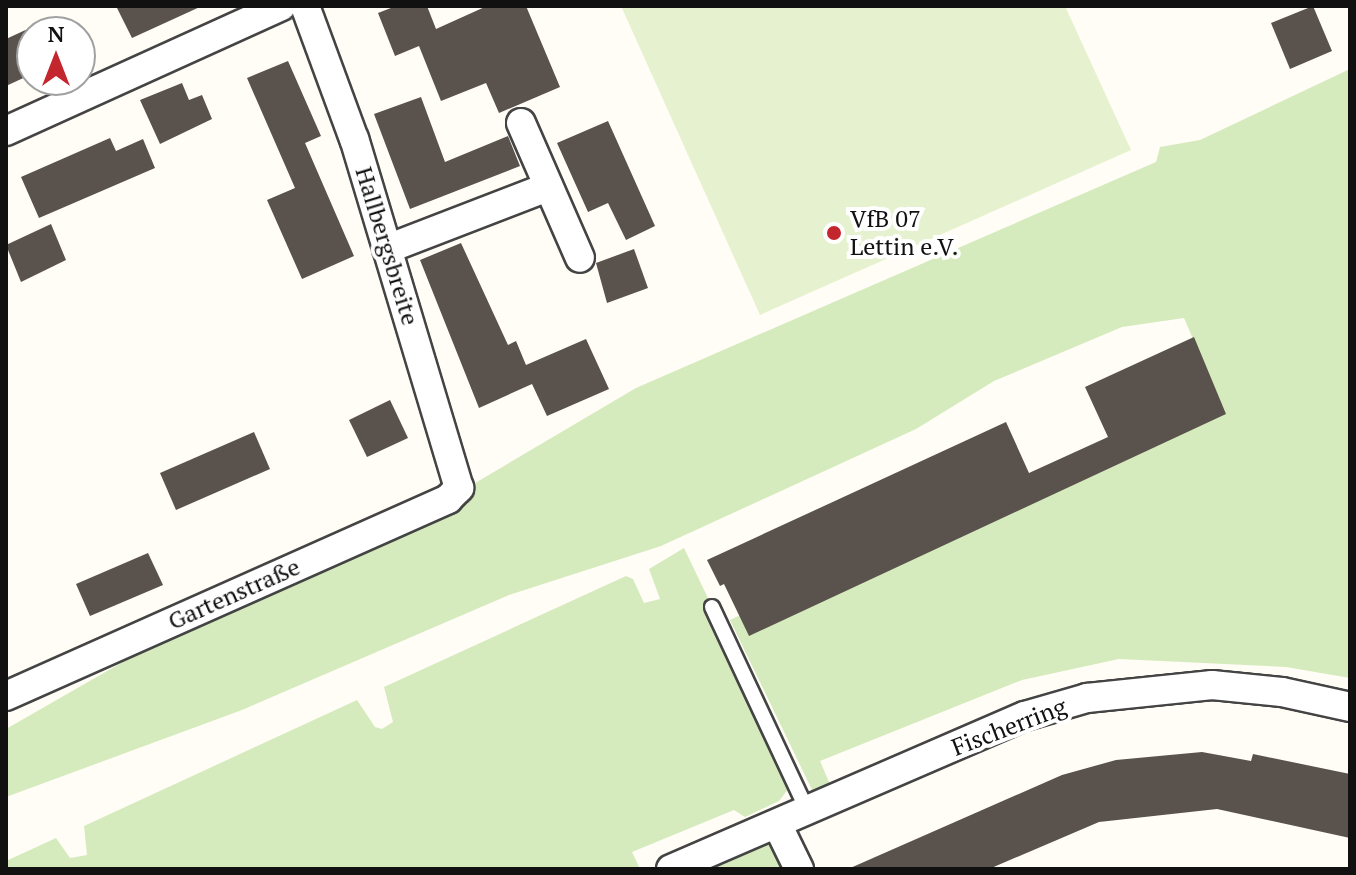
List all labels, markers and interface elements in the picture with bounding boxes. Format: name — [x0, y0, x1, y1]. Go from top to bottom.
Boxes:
north arrow — [16, 16, 96, 96]
text: N — [48, 19, 64, 48]
street label: Hallbergsbreite — [349, 163, 425, 329]
place label: VfB 07 Lettin e.V. — [850, 205, 958, 261]
marker: VfB 07 Lettin e.V. — [825, 224, 843, 242]
street label: Gartenstraße — [164, 552, 304, 636]
street label: Fischerring — [948, 692, 1070, 762]

